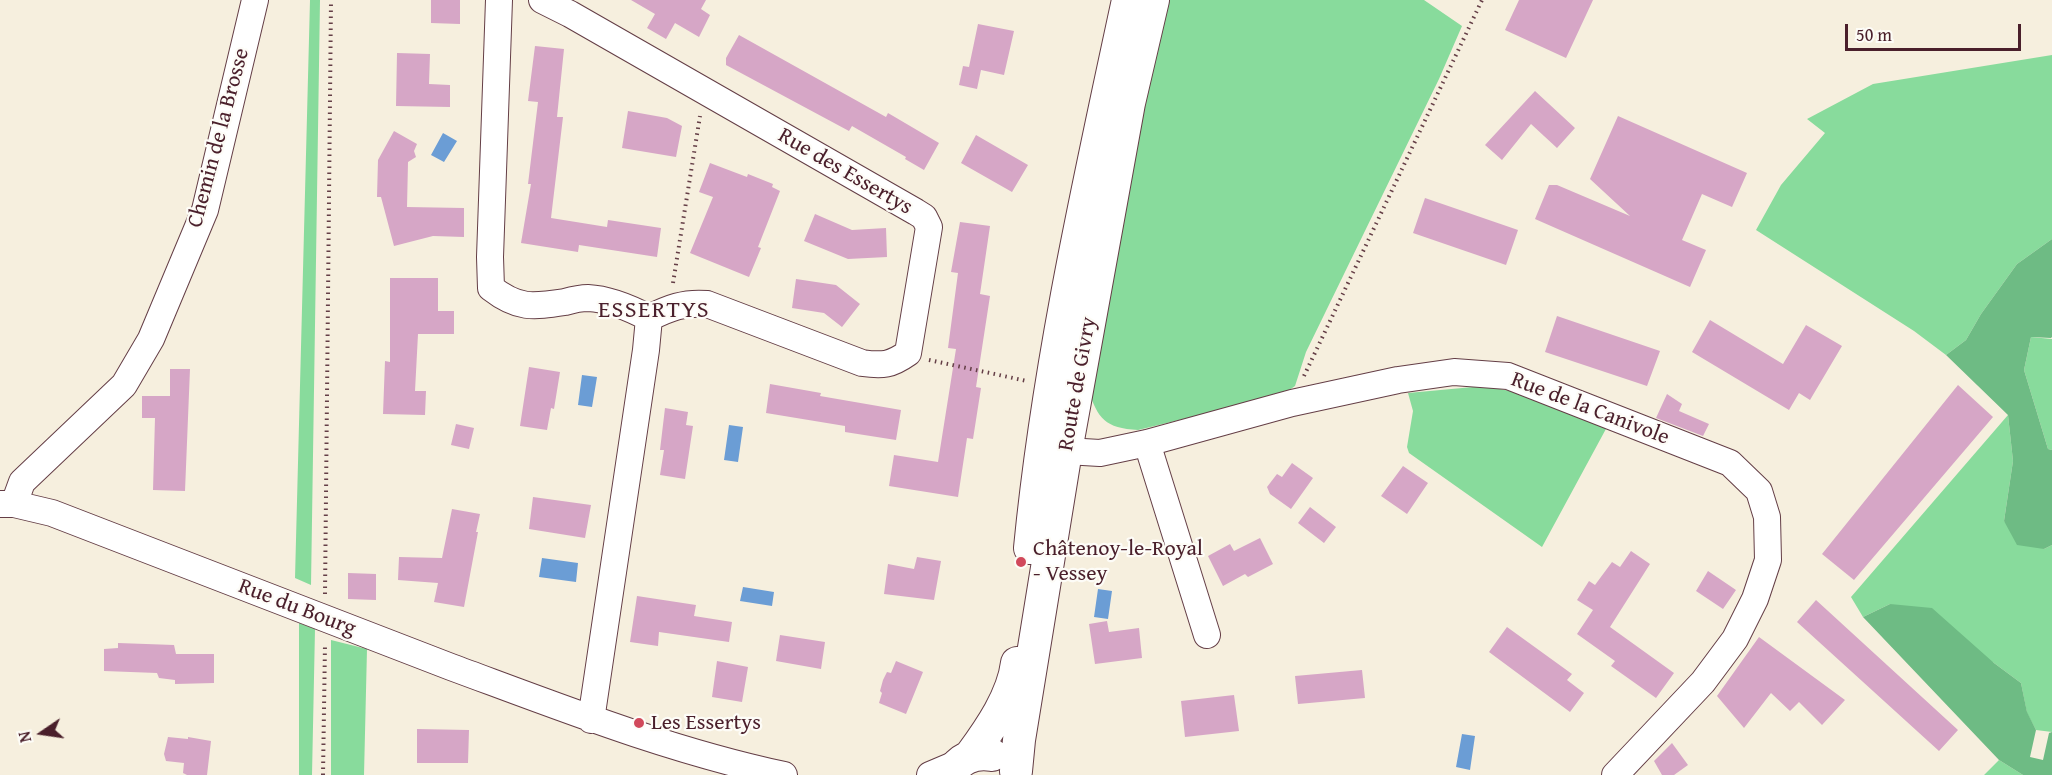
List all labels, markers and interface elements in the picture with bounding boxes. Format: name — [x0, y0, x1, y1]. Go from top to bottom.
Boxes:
scale bar — [1848, 12, 2024, 50]
text: 50 m — [1856, 21, 1892, 48]
street label: Chemin de la Brosse — [182, 45, 256, 231]
street label: Rue des Essertys — [773, 123, 917, 221]
district label: ESSERTYS — [598, 297, 710, 325]
street label: Route de Givry — [1053, 315, 1103, 453]
street label: Rue de la Canivole — [1507, 367, 1673, 451]
place label: Châtenoy-le-Royal - Vessey — [1033, 536, 1203, 588]
marker: Châtenoy-le-Royal - Vessey — [1014, 555, 1028, 569]
street label: Rue du Bourg — [234, 573, 360, 643]
north arrow — [12, 703, 72, 763]
place label: Les Essertys — [651, 710, 761, 736]
marker: Les Essertys — [632, 716, 646, 730]
text: N — [12, 729, 37, 745]

